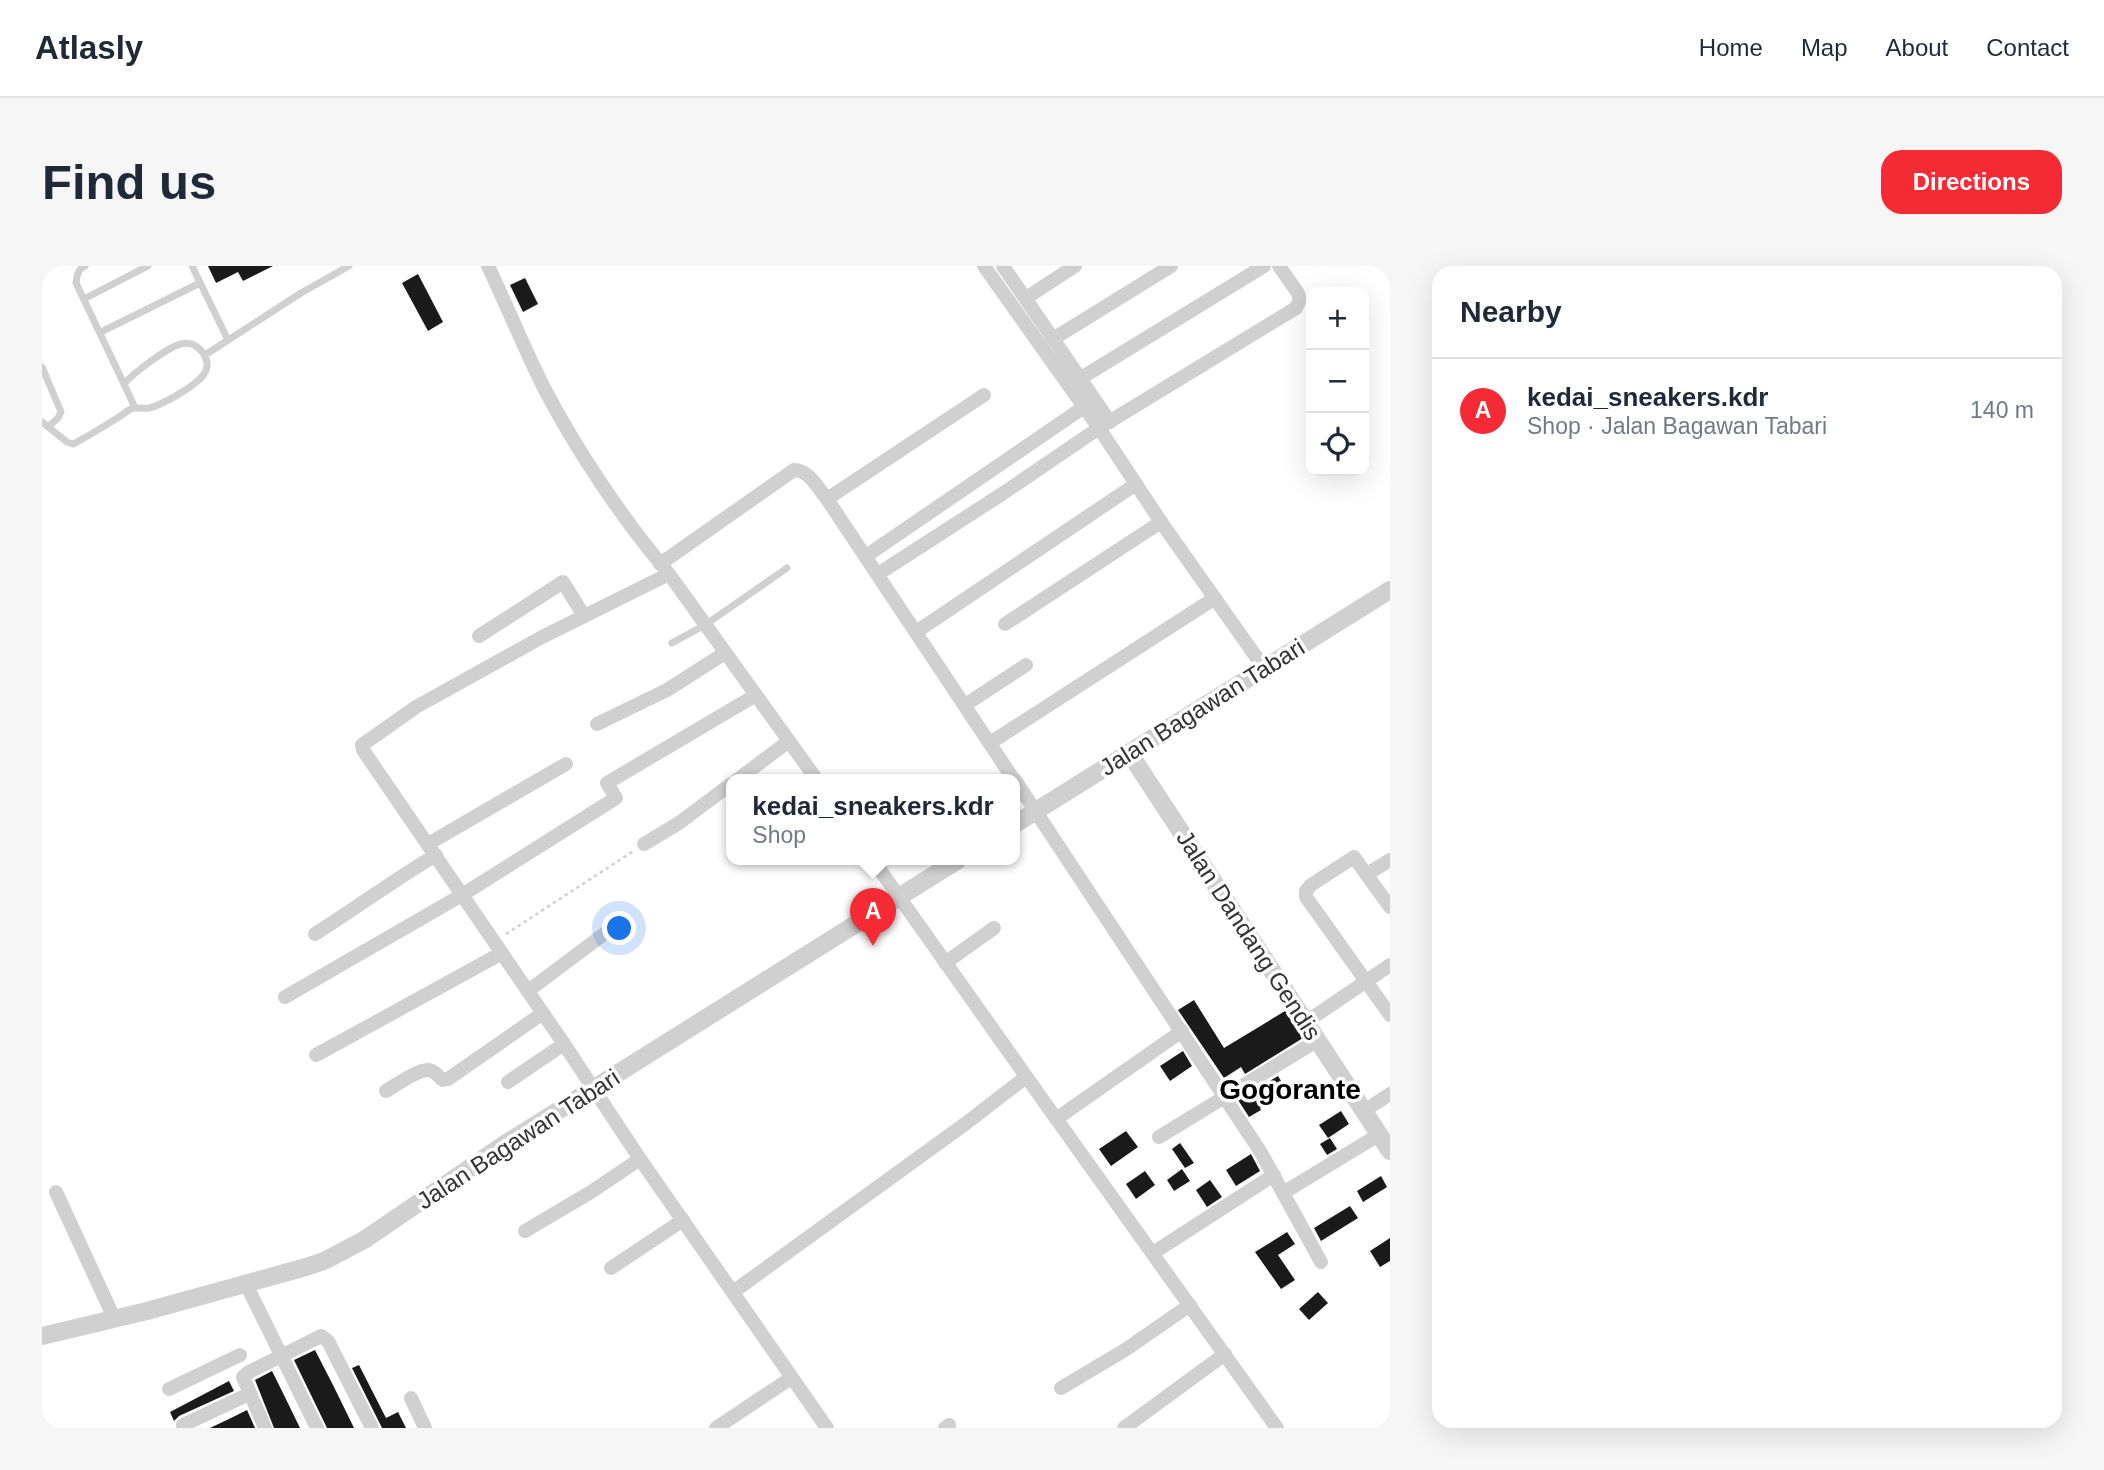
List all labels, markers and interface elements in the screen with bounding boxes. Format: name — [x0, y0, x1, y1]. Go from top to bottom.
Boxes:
text: Atlasly — [35, 29, 143, 66]
text: Home — [1699, 34, 1763, 61]
text: Map — [1801, 34, 1848, 61]
text: About — [1886, 34, 1948, 61]
text: Contact — [1986, 34, 2069, 61]
button: Directions — [1881, 150, 2062, 214]
text: Find us — [42, 155, 216, 209]
map controls — [1306, 287, 1369, 476]
button: + — [1306, 287, 1369, 350]
text: Nearby — [1460, 295, 1562, 328]
button: − — [1306, 350, 1369, 413]
text: kedai_sneakers.kdr — [1527, 382, 1768, 412]
text: A — [1475, 397, 1491, 423]
text: 140 m — [1970, 397, 2034, 423]
button: locate — [1306, 413, 1369, 476]
text: Shop · Jalan Bagawan Tabari — [1527, 413, 1827, 439]
street label: Jalan Bagawan Tabari — [1095, 633, 1309, 781]
popup — [726, 774, 1020, 865]
text: kedai_sneakers.kdr — [752, 791, 994, 821]
text: Shop — [752, 822, 806, 848]
street label: Jalan Dandang Gendis — [1171, 825, 1327, 1045]
pin: A — [850, 888, 896, 946]
your location — [602, 911, 636, 945]
street label: Jalan Bagawan Tabari — [412, 1063, 624, 1215]
district label: Gogorante — [1219, 1074, 1361, 1105]

